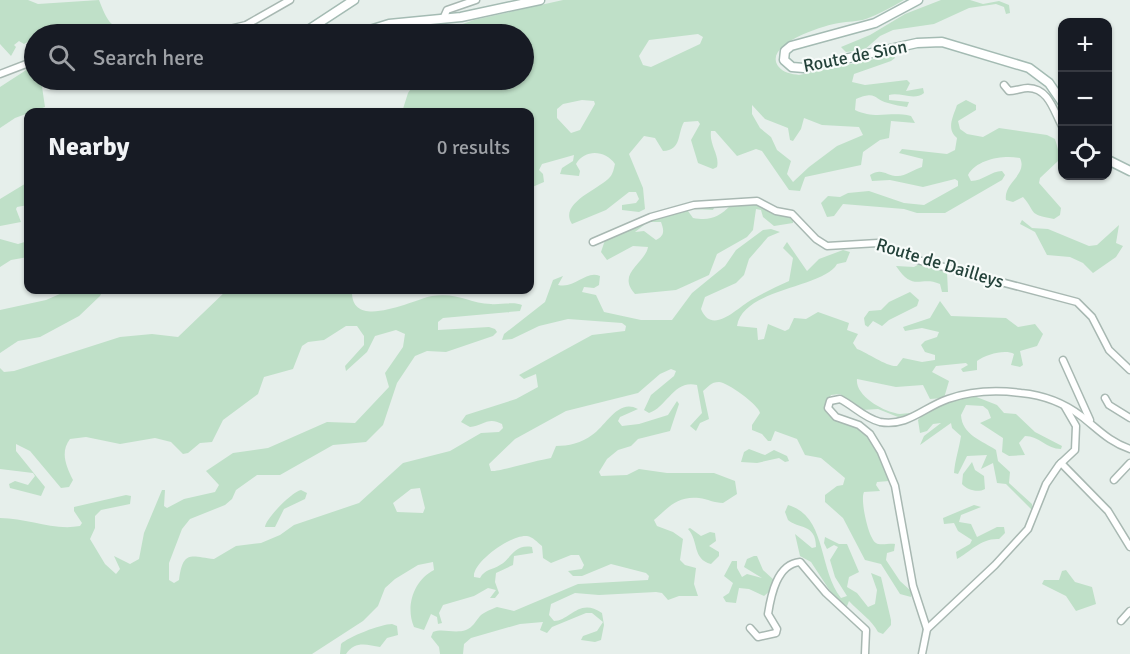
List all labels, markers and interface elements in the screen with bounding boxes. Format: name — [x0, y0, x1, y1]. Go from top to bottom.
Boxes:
map controls — [1058, 18, 1112, 180]
button: + — [1058, 18, 1112, 72]
search box — [24, 24, 534, 90]
street label: Route de Sion — [801, 35, 909, 77]
icon: search — [45, 41, 78, 74]
text: Search here — [93, 44, 204, 71]
button: − — [1058, 72, 1112, 126]
button: locate — [1058, 126, 1112, 180]
text: Nearby — [48, 131, 129, 163]
text: 0 results — [437, 135, 510, 160]
street label: Route de Dailleys — [874, 233, 1007, 293]

